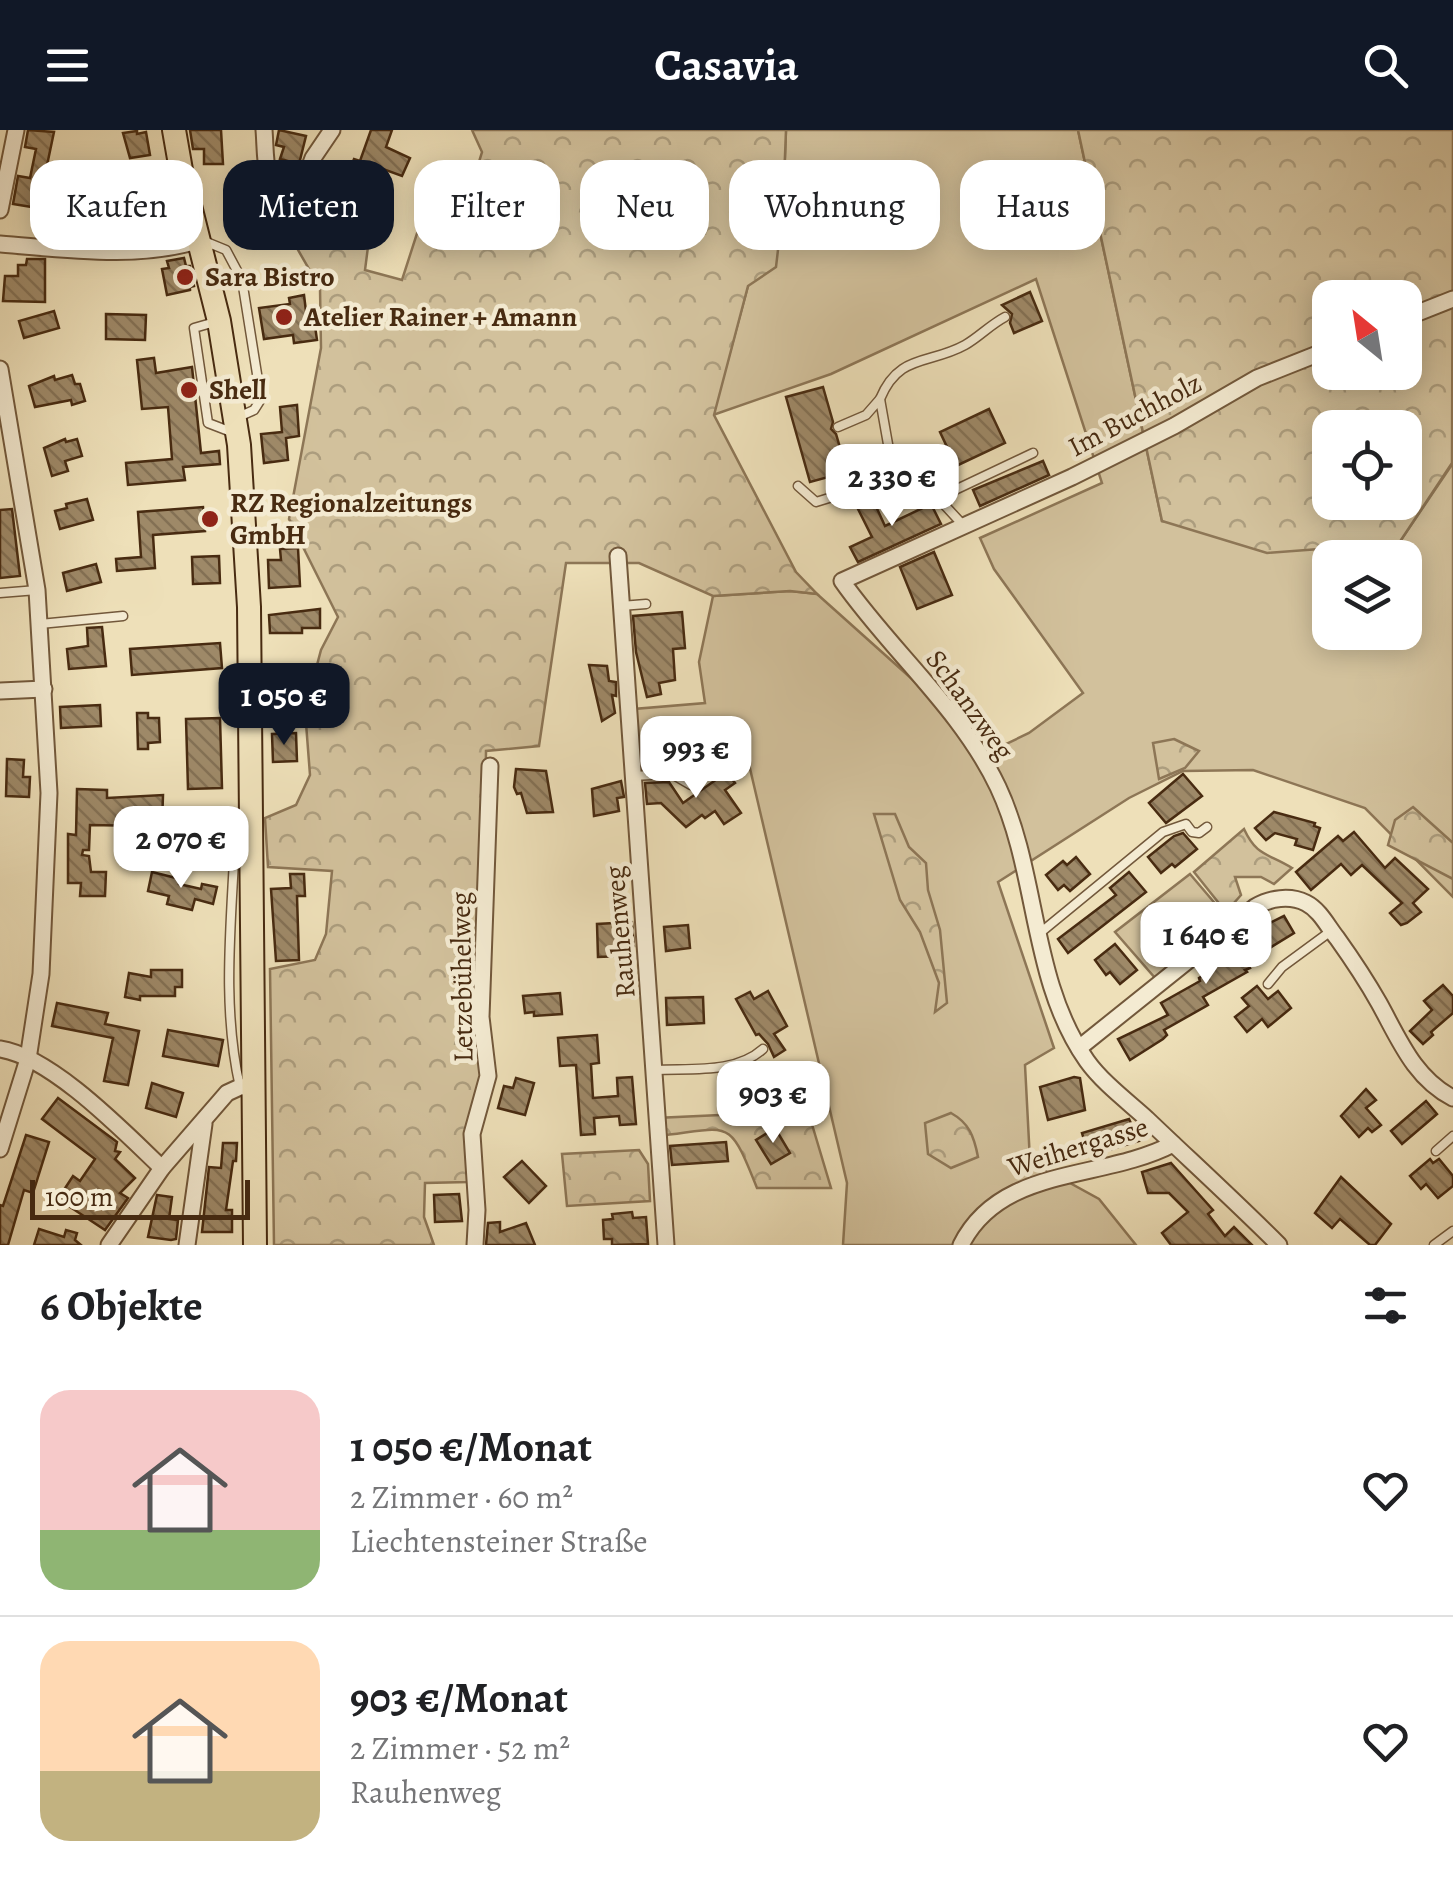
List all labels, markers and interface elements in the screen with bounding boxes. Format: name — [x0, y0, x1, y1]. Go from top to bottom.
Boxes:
text: Casavia — [654, 34, 799, 96]
icon: menu — [40, 38, 95, 93]
icon: search — [1358, 38, 1413, 93]
chip: Kaufen — [30, 160, 203, 250]
chip: Mieten — [223, 160, 394, 250]
chip: Filter — [414, 160, 560, 250]
chip: Neu — [580, 160, 709, 250]
chip: Wohnung — [729, 160, 940, 250]
chip: Haus — [960, 160, 1105, 250]
place label: Sara Bistro — [205, 258, 335, 296]
marker: Sara Bistro — [174, 266, 196, 288]
north arrow — [1312, 280, 1422, 390]
map controls — [1312, 280, 1422, 650]
place label: Atelier Rainer + Amann — [303, 298, 578, 336]
marker: Atelier Rainer + Amann — [273, 306, 295, 328]
street label: Im Buchholz — [1062, 364, 1208, 466]
place label: Shell — [209, 371, 267, 409]
marker: Shell — [178, 379, 200, 401]
button: locate — [1312, 410, 1422, 520]
pin: 2 330 € — [800, 444, 984, 529]
text: 2 330 € — [848, 454, 936, 498]
place label: RZ Regionalzeitungs GmbH — [230, 484, 472, 554]
marker: RZ Regionalzeitungs GmbH — [199, 508, 221, 530]
button: layers — [1312, 540, 1422, 650]
street label: Schanzweg — [917, 642, 1023, 768]
pin: 1 050 € — [192, 663, 376, 748]
text: 1 050 € — [241, 673, 327, 717]
pin: 993 € — [626, 716, 766, 801]
text: 993 € — [662, 726, 730, 770]
pin: 2 070 € — [89, 806, 273, 891]
text: 2 070 € — [136, 816, 226, 860]
street label: Rauhenweg — [595, 864, 645, 1000]
street label: Letzebühelweg — [442, 891, 482, 1063]
pin: 1 640 € — [1114, 902, 1298, 987]
text: 1 640 € — [1162, 912, 1250, 956]
pin: 903 € — [703, 1061, 843, 1146]
text: 903 € — [739, 1071, 807, 1115]
street label: Weihergasse — [1002, 1108, 1153, 1187]
scale bar — [30, 1175, 250, 1220]
text: 100 m — [45, 1178, 113, 1216]
text: 6 Objekte — [40, 1277, 203, 1334]
icon: filters — [1358, 1278, 1413, 1333]
text: 1 050 €/Monat — [350, 1418, 592, 1475]
icon: home — [120, 1430, 240, 1550]
icon: heart — [1358, 1463, 1413, 1518]
text: 2 Zimmer · 60 m² — [350, 1475, 573, 1519]
text: Liechtensteiner Straße — [350, 1519, 648, 1563]
text: 903 €/Monat — [350, 1669, 568, 1726]
icon: home — [120, 1681, 240, 1801]
icon: heart — [1358, 1714, 1413, 1769]
text: 2 Zimmer · 52 m² — [350, 1726, 570, 1770]
text: Rauhenweg — [350, 1770, 502, 1814]

